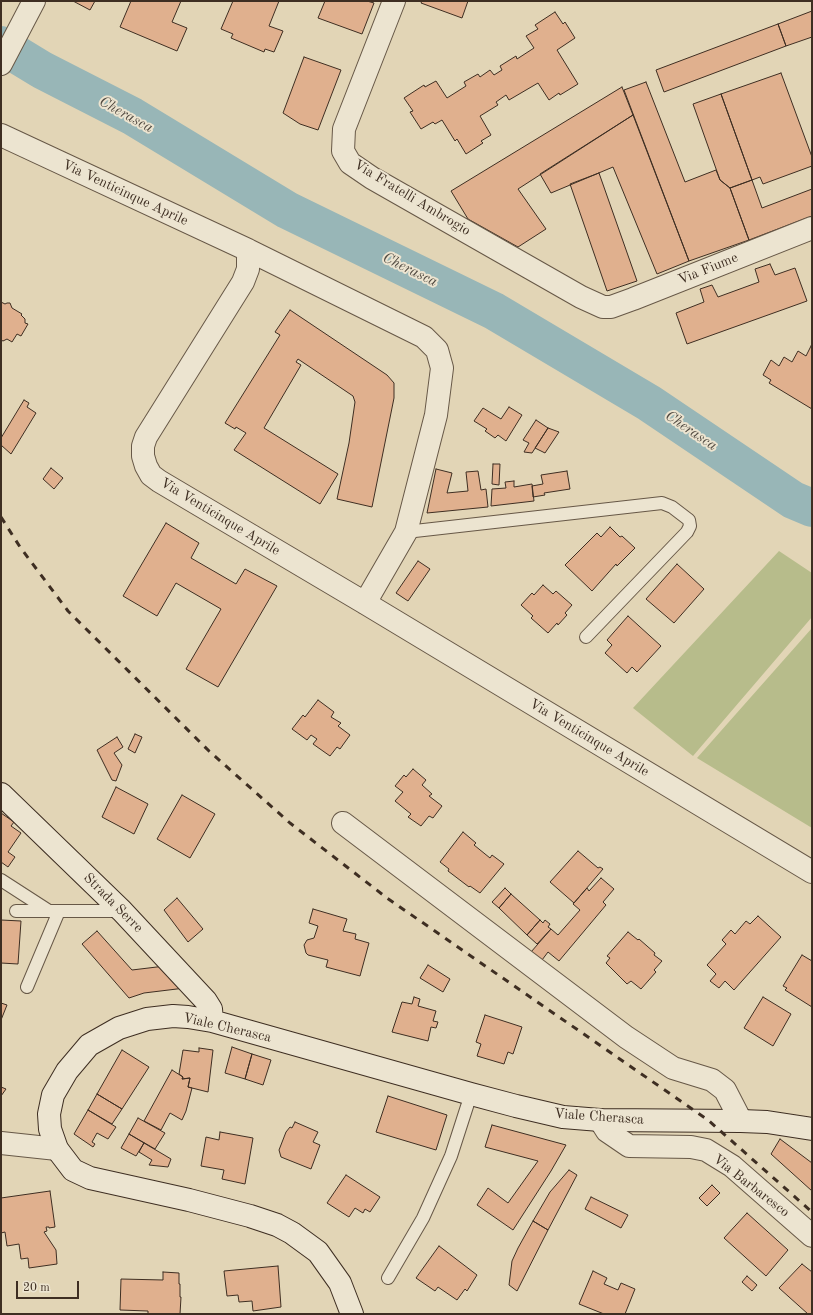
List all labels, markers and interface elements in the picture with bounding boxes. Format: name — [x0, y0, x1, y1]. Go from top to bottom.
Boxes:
water label: Cherasca — [96, 93, 156, 137]
street label: Via Venticinque Aprile — [59, 156, 191, 230]
street label: Via Fratelli Ambrogio — [350, 156, 474, 240]
water label: Cherasca — [380, 249, 440, 291]
street label: Via Fiume — [676, 249, 740, 289]
water label: Cherasca — [661, 407, 721, 455]
street label: Via Venticinque Aprile — [157, 475, 283, 559]
street label: Via Venticinque Aprile — [526, 696, 652, 780]
street label: Strada Serre — [80, 870, 146, 936]
street label: Viale Cherasca — [181, 1010, 273, 1046]
street label: Viale Cherasca — [553, 1105, 645, 1129]
street label: Via Barbaresco — [709, 1151, 793, 1221]
scale bar — [18, 1273, 81, 1299]
text: 20 m — [23, 1282, 50, 1294]

